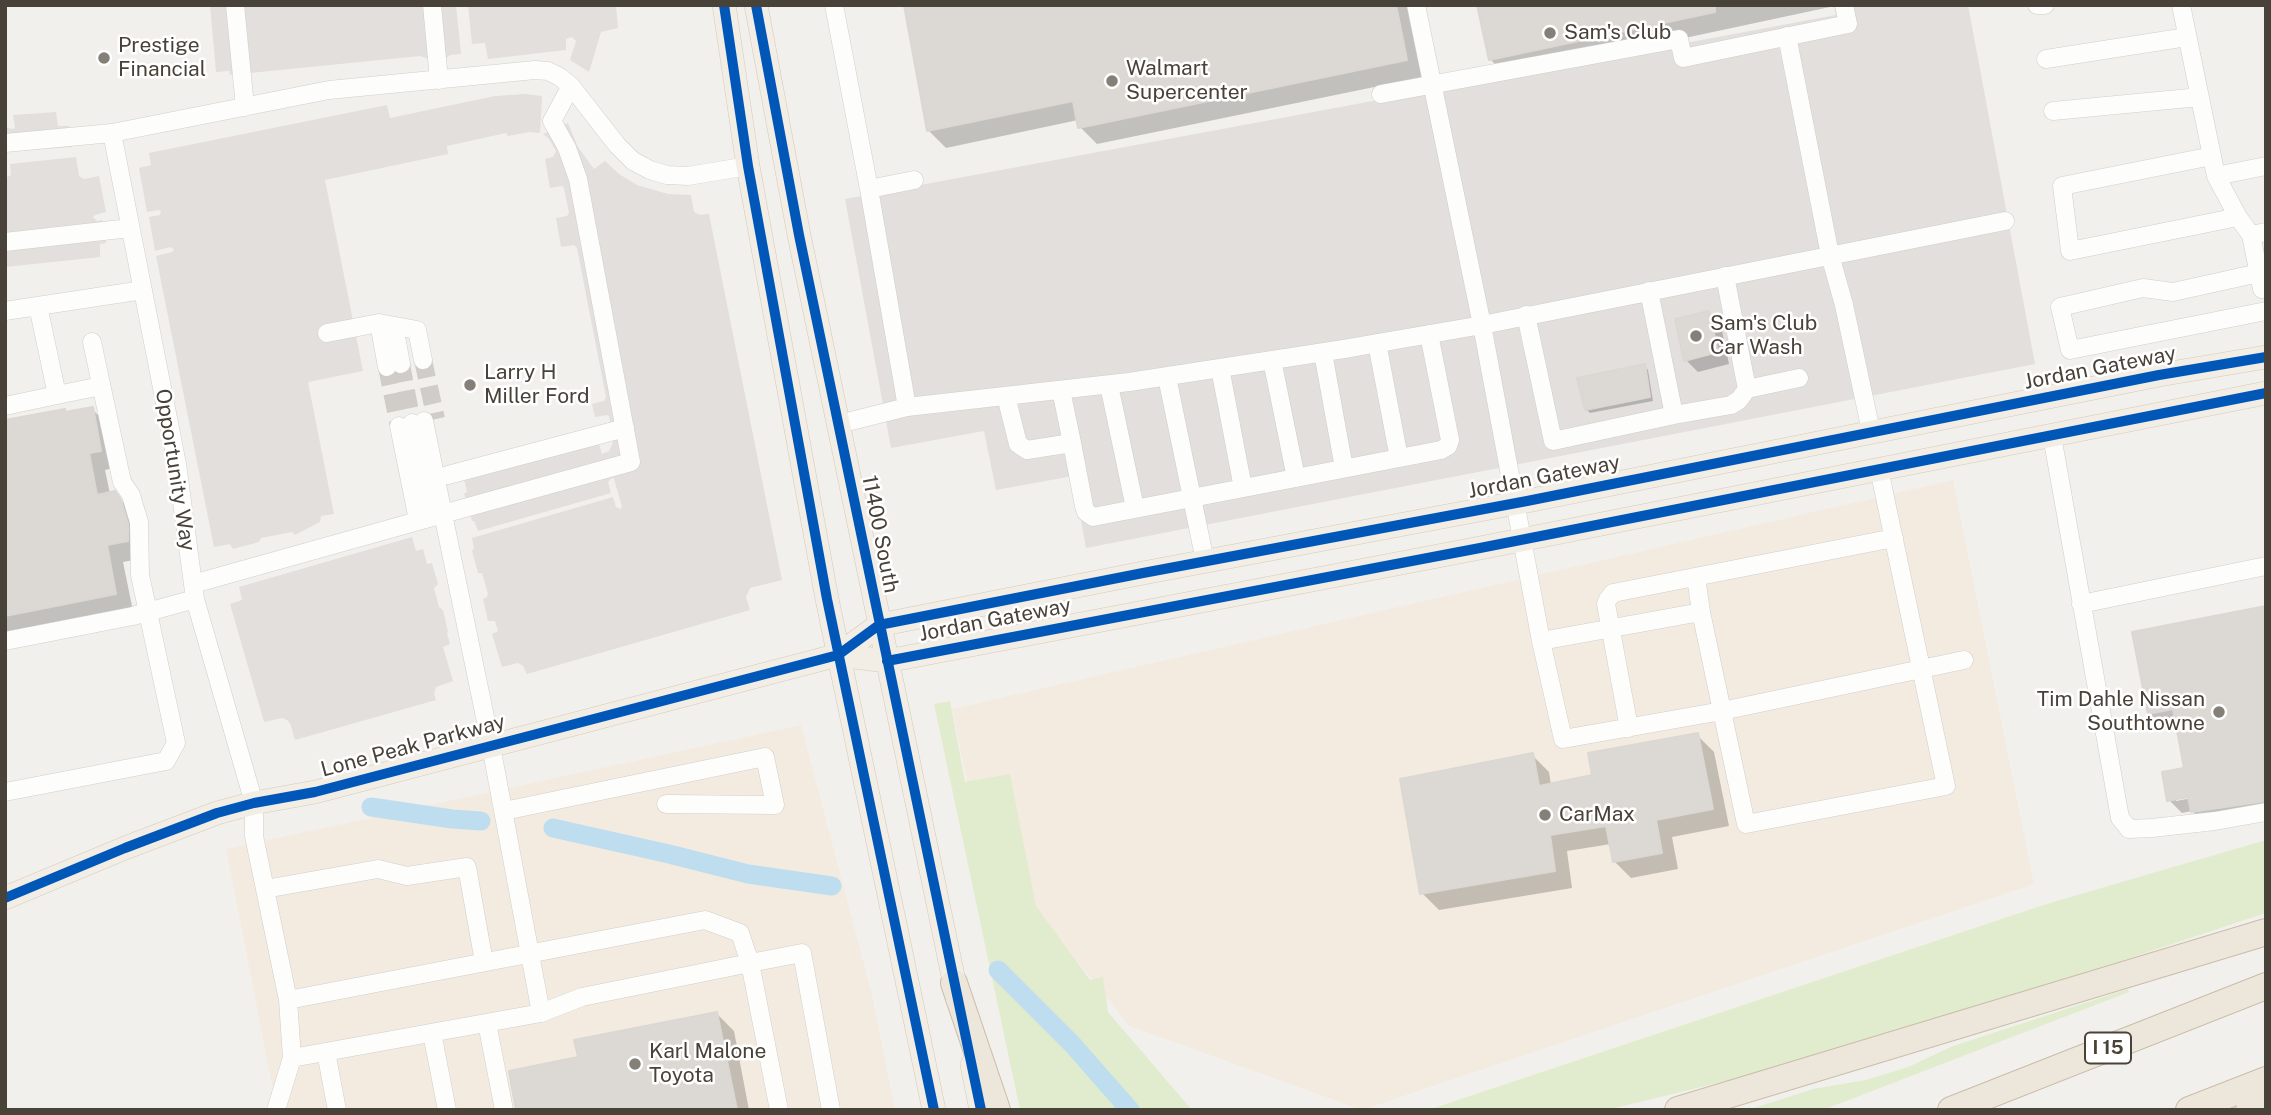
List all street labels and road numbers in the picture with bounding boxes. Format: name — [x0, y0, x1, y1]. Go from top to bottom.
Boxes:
street label: Jordan Gateway — [2022, 341, 2178, 395]
street label: Opportunity Way — [150, 387, 200, 553]
street label: Jordan Gateway — [1466, 450, 1622, 504]
street label: 11400 South — [856, 473, 904, 595]
street label: Jordan Gateway — [917, 593, 1073, 647]
street label: Lone Peak Parkway — [318, 709, 508, 783]
road number: I 15 — [2085, 1032, 2131, 1064]

